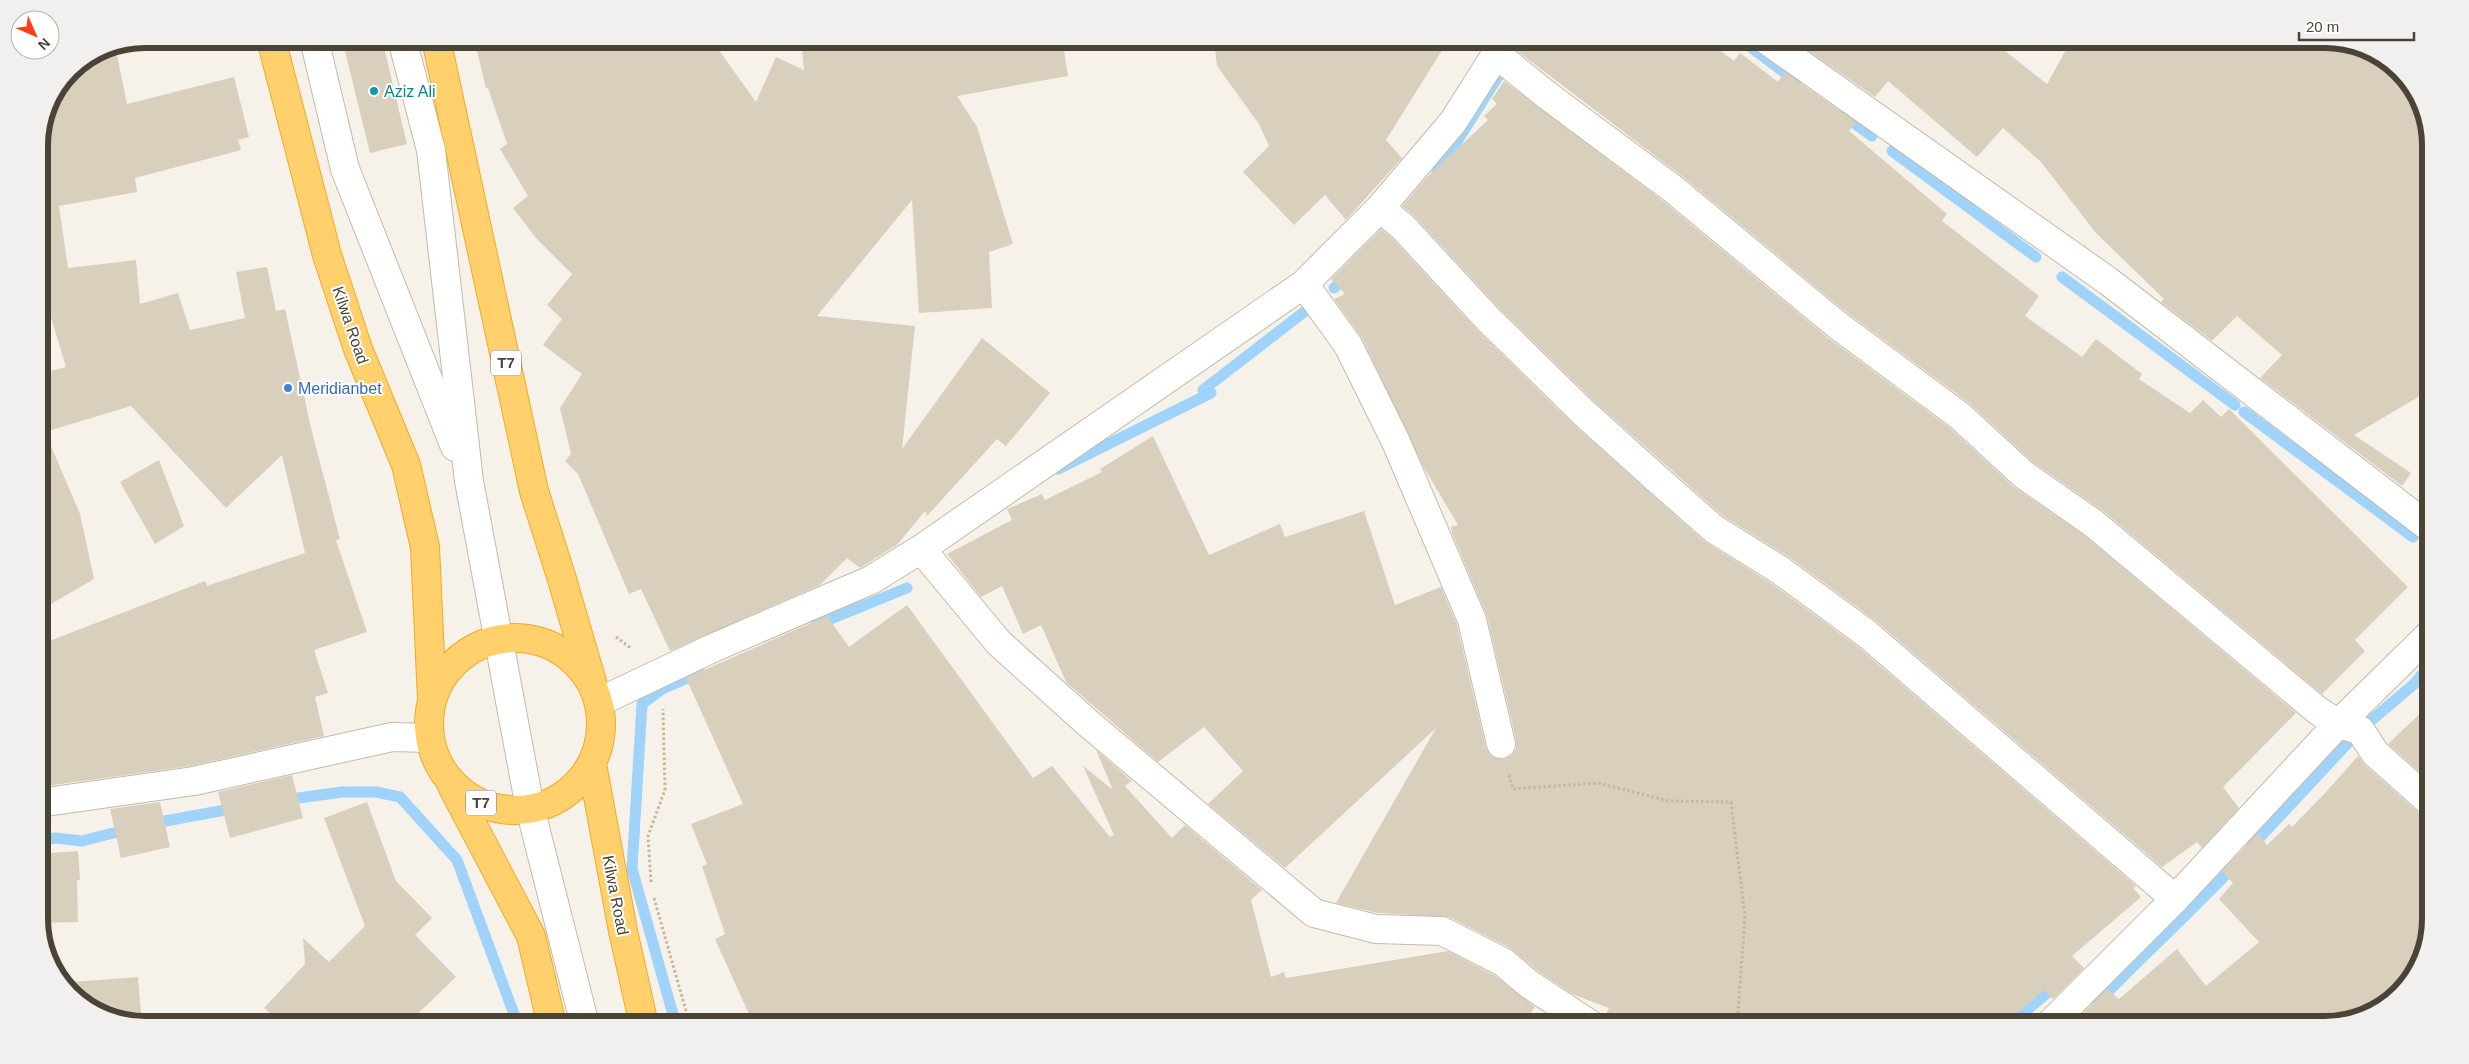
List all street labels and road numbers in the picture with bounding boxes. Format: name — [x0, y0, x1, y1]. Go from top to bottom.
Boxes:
street label: Kilwa Road — [329, 284, 372, 366]
road number: T7 — [491, 350, 521, 376]
road number: T7 — [466, 790, 496, 816]
street label: Kilwa Road — [599, 854, 632, 936]

